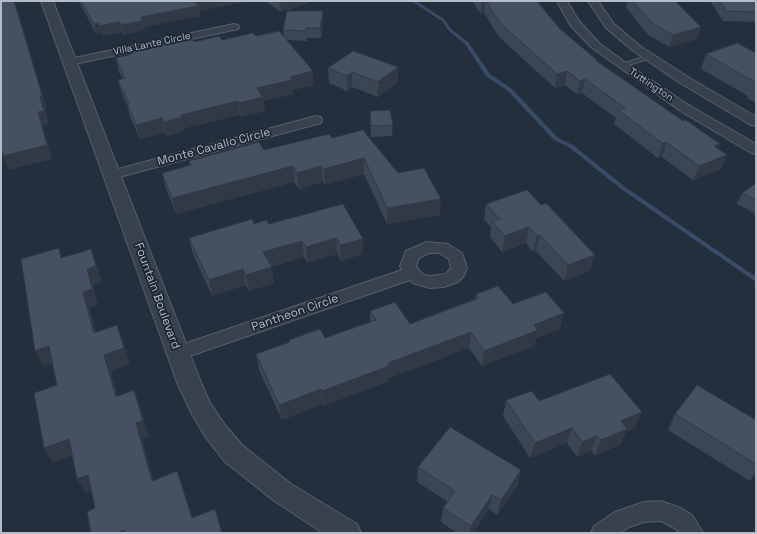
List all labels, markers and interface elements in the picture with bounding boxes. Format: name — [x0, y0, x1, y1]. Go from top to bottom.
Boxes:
street label: Villa Lante Circle — [112, 30, 192, 58]
street label: Tuttington — [627, 66, 675, 104]
street label: Monte Cavallo Circle — [156, 125, 272, 169]
street label: Fountain Boulevard — [131, 241, 183, 351]
street label: Pantheon Circle — [250, 291, 340, 335]

